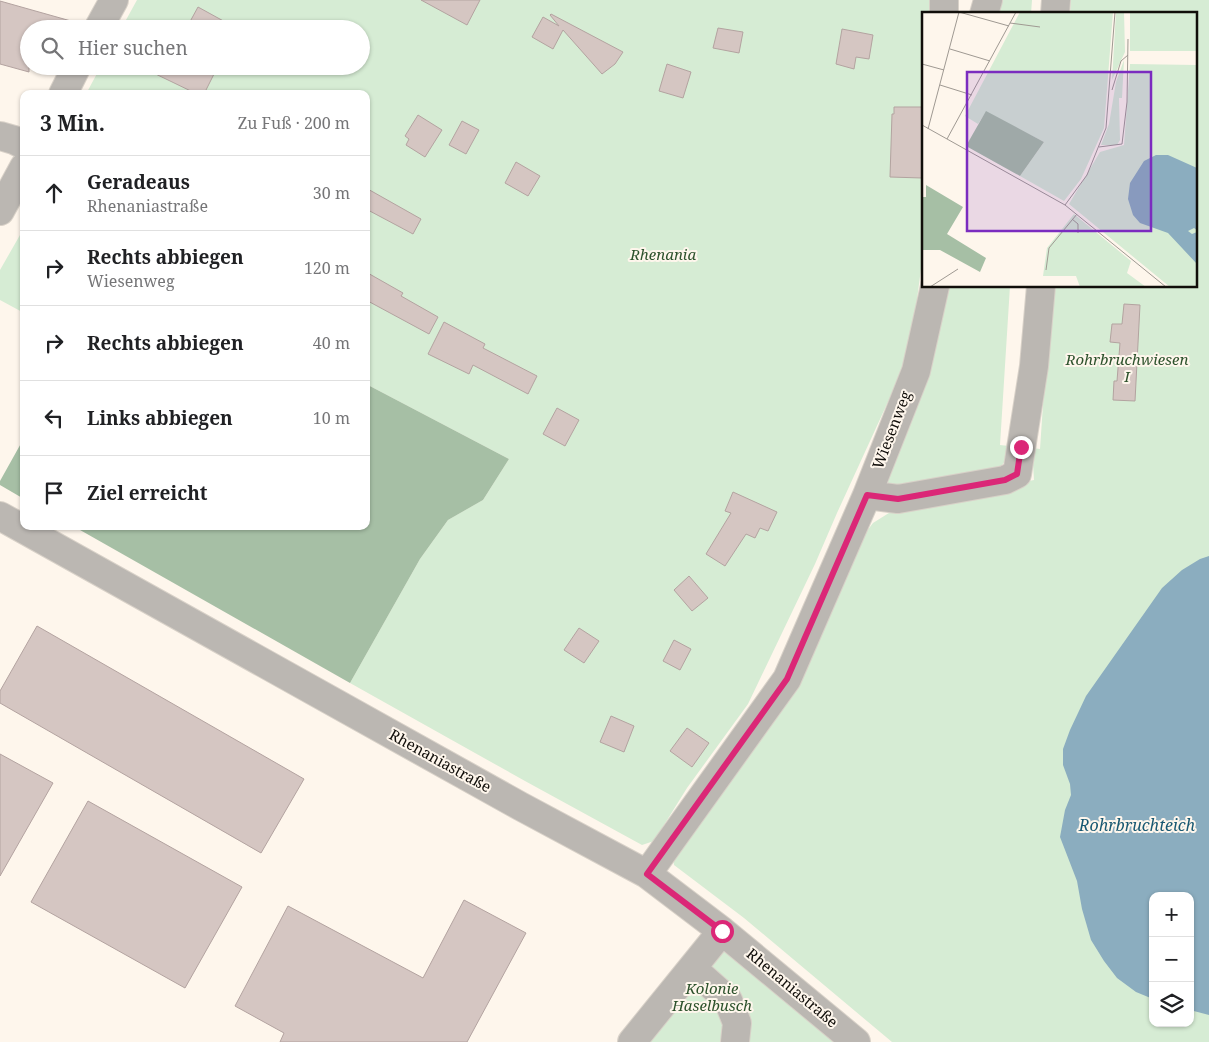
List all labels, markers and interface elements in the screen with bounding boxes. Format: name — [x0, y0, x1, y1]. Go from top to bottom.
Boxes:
inset map — [922, 12, 1196, 288]
search box — [20, 20, 370, 75]
icon: search — [38, 34, 66, 62]
text: Hier suchen — [78, 35, 188, 61]
text: 3 Min. — [40, 109, 105, 137]
text: Zu Fuß · 200 m — [238, 112, 350, 134]
text: Geradeaus — [87, 169, 190, 195]
icon: ahead — [40, 179, 68, 207]
text: 30 m — [313, 182, 350, 204]
text: Rhenaniastraße — [87, 195, 208, 217]
text: Rechts abbiegen — [87, 244, 244, 270]
park label: Rhenania — [629, 244, 696, 264]
icon: right — [40, 254, 68, 282]
text: 120 m — [304, 257, 350, 279]
text: Wiesenweg — [87, 270, 175, 292]
icon: right — [40, 329, 68, 357]
text: Rechts abbiegen — [87, 330, 244, 356]
text: 40 m — [313, 332, 350, 354]
park label: Rohrbruchwiesen I — [1065, 349, 1188, 386]
street label: Wiesenweg — [867, 388, 915, 472]
icon: left — [40, 404, 68, 432]
text: Links abbiegen — [87, 405, 233, 431]
text: 10 m — [313, 407, 350, 429]
route end — [1010, 436, 1033, 459]
icon: arrive — [40, 479, 68, 507]
text: Ziel erreicht — [87, 480, 208, 506]
street label: Rhenaniastraße — [386, 724, 495, 796]
water label: Rohrbruchteich — [1078, 814, 1196, 836]
map controls — [1149, 892, 1194, 1027]
button: + — [1149, 892, 1194, 937]
route start — [711, 920, 734, 943]
button: − — [1149, 937, 1194, 982]
street label: Rhenaniastraße — [743, 943, 843, 1031]
park label: Kolonie Haselbusch — [671, 978, 752, 1015]
button: layers — [1149, 982, 1194, 1027]

